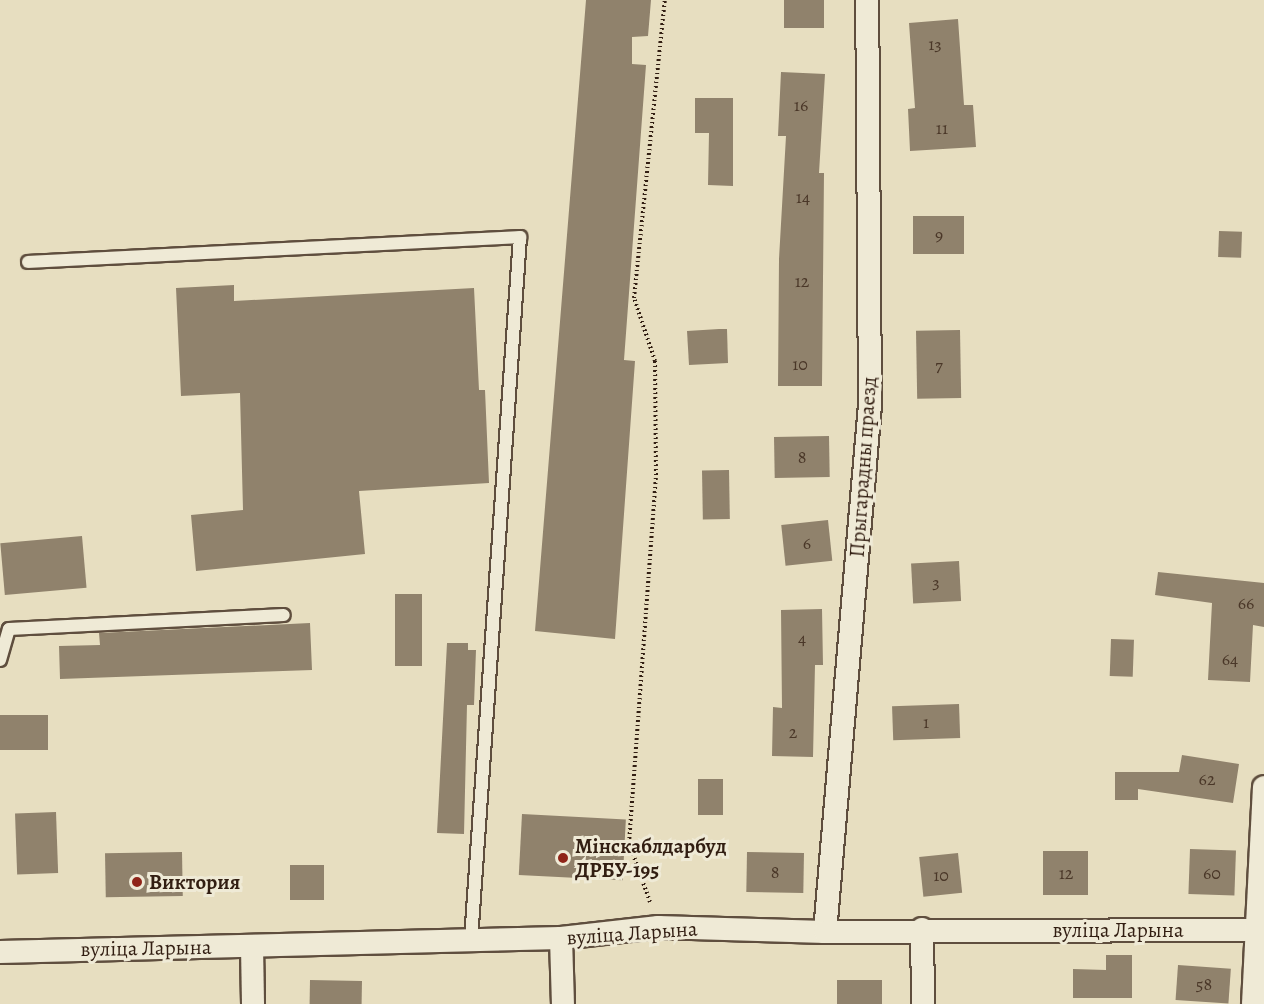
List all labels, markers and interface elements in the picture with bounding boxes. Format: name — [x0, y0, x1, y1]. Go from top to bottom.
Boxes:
house number: 13 — [928, 33, 942, 55]
house number: 16 — [794, 94, 808, 116]
house number: 11 — [936, 117, 948, 139]
house number: 14 — [796, 186, 810, 208]
house number: 9 — [935, 224, 943, 246]
house number: 12 — [795, 270, 809, 292]
house number: 10 — [792, 353, 808, 375]
house number: 7 — [935, 354, 943, 376]
street label: Прыгарадны праезд — [844, 376, 882, 558]
house number: 8 — [798, 446, 806, 468]
house number: 6 — [803, 532, 811, 554]
house number: 3 — [932, 571, 940, 593]
house number: 66 — [1238, 592, 1254, 614]
house number: 4 — [798, 627, 806, 649]
house number: 64 — [1222, 648, 1238, 670]
house number: 1 — [923, 711, 929, 733]
house number: 2 — [789, 721, 797, 743]
house number: 62 — [1199, 768, 1215, 790]
place label: Мінскаблдарбуд ДРБУ-195 — [575, 833, 727, 883]
marker: Мінскаблдарбуд ДРБУ-195 — [556, 851, 570, 865]
house number: 8 — [771, 861, 779, 883]
house number: 12 — [1059, 862, 1073, 884]
house number: 60 — [1203, 862, 1221, 884]
house number: 10 — [933, 864, 949, 886]
place label: Виктория — [149, 869, 240, 895]
marker: Виктория — [130, 875, 144, 889]
street label: вуліца Ларына — [566, 916, 698, 950]
street label: вуліца Ларына — [1052, 917, 1184, 943]
street label: вуліца Ларына — [80, 934, 212, 962]
house number: 58 — [1196, 973, 1212, 995]

